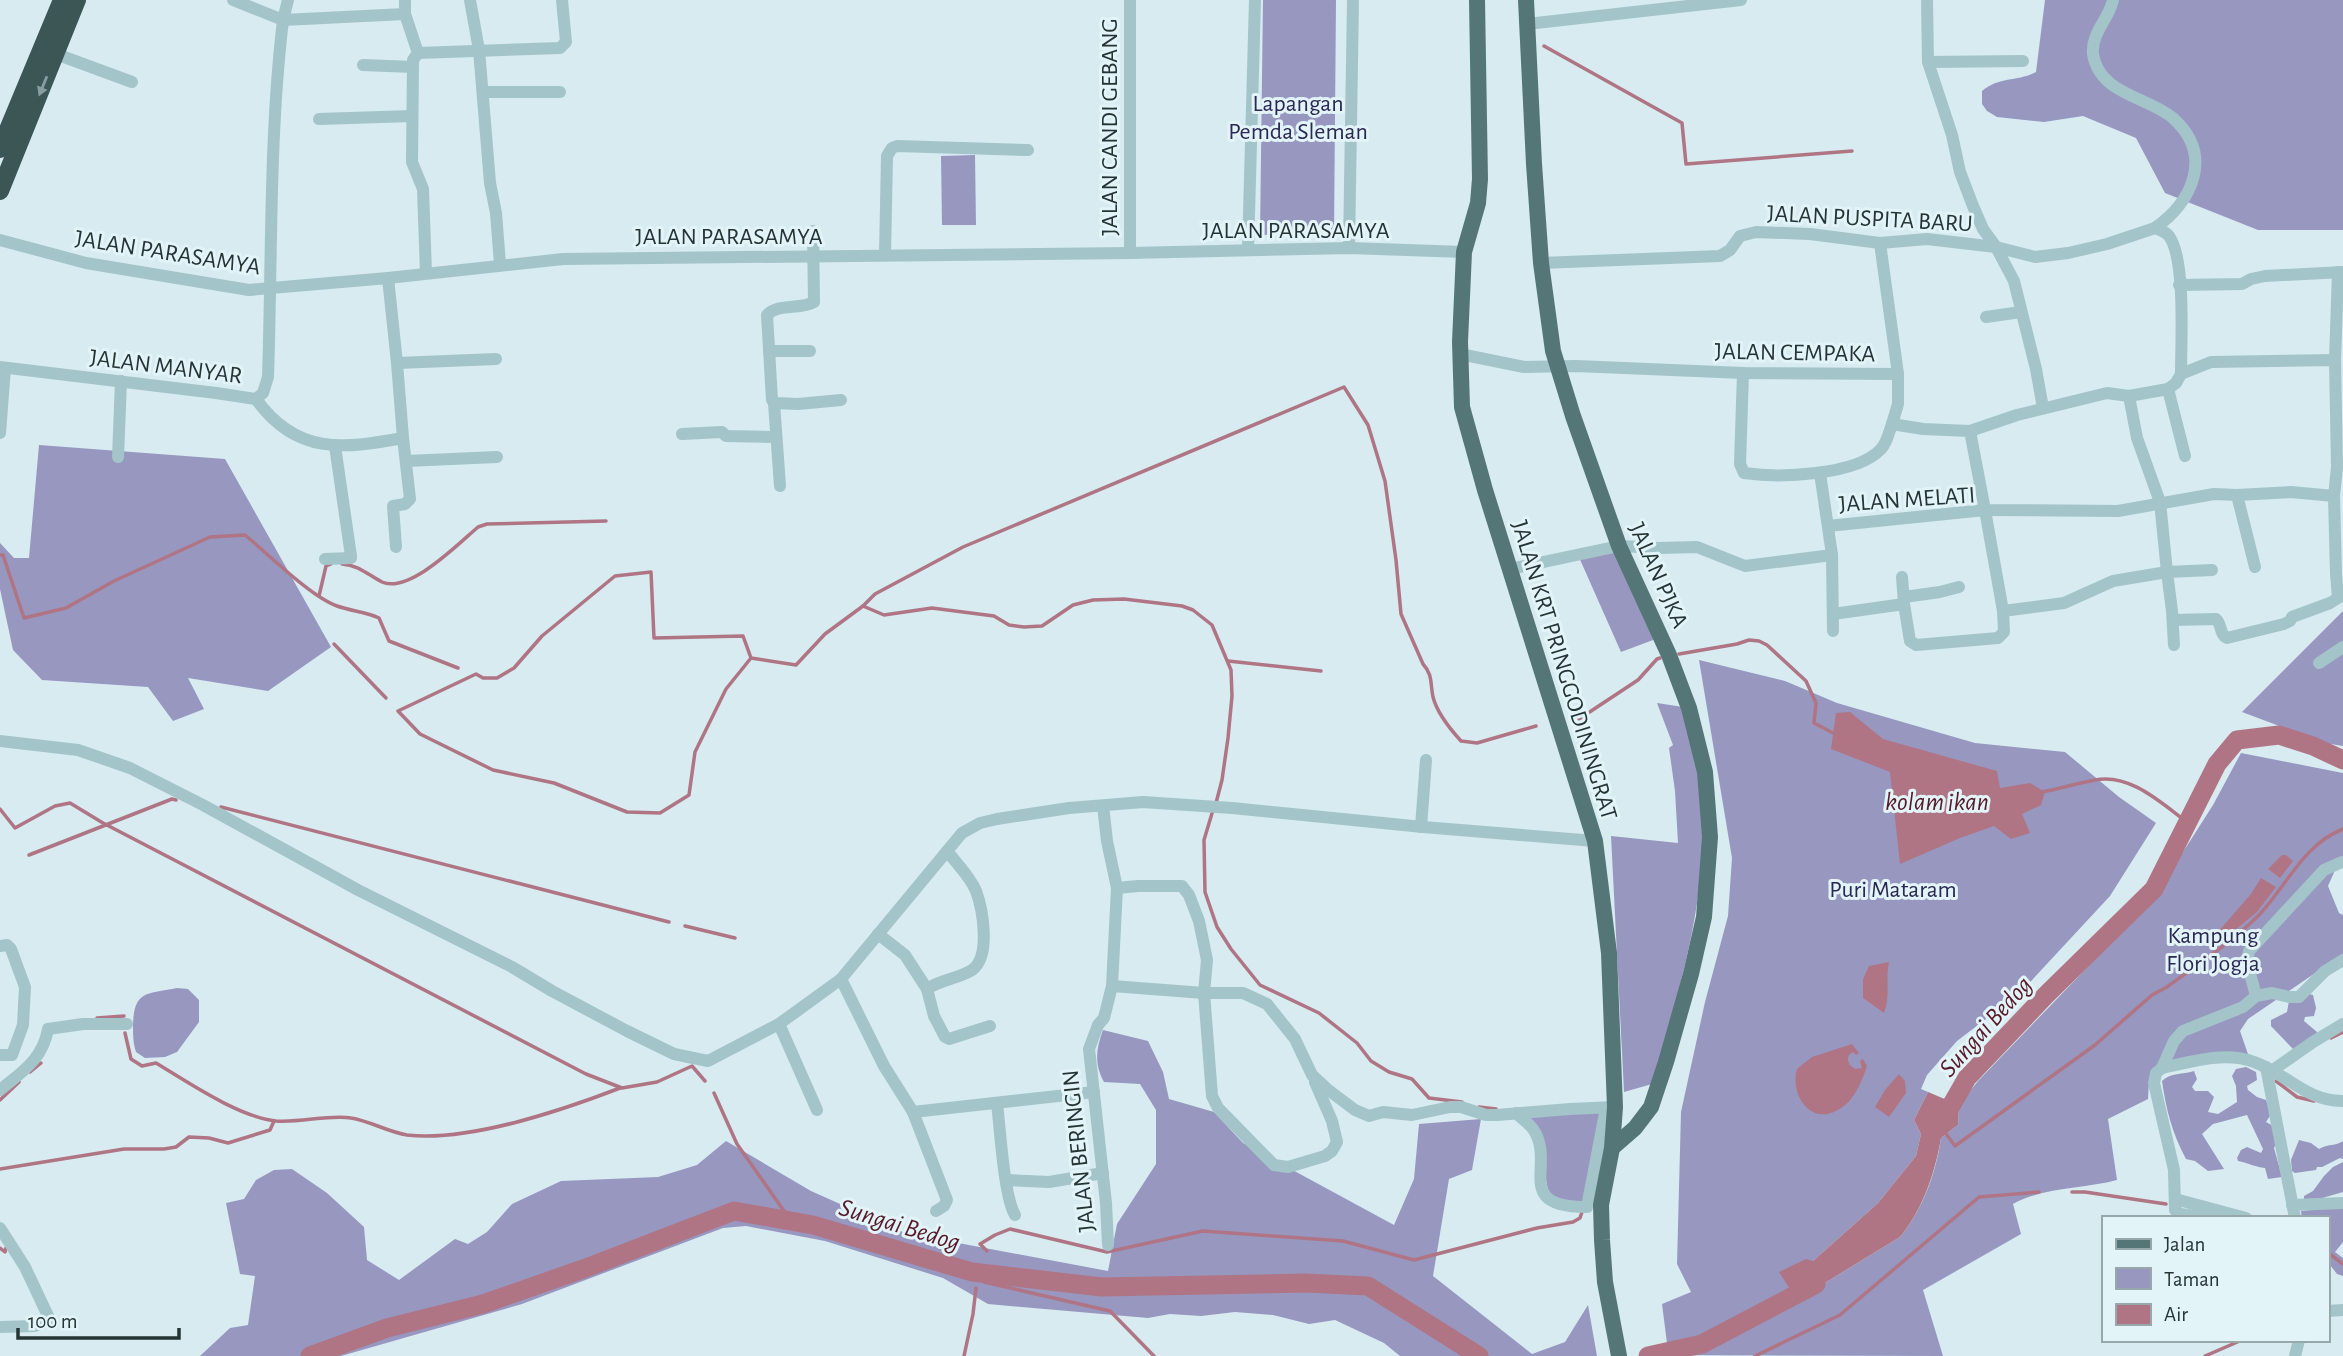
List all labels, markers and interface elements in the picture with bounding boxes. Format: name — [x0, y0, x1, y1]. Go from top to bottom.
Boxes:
street label: JALAN CANDI GEBANG — [1098, 18, 1122, 236]
one-way arrow — [37, 76, 48, 97]
park label: Lapangan Pemda Sleman — [1228, 92, 1368, 144]
street label: JALAN PUSPITA BARU — [1767, 202, 1973, 236]
street label: JALAN PARASAMYA — [1202, 219, 1390, 243]
street label: JALAN PARASAMYA — [635, 225, 823, 249]
street label: JALAN PARASAMYA — [73, 226, 262, 280]
street label: JALAN CEMPAKA — [1714, 340, 1876, 366]
street label: JALAN MANYAR — [88, 346, 243, 388]
street label: JALAN MELATI — [1838, 483, 1976, 517]
street label: JALAN KRT PRINGGODININGRAT — [1507, 518, 1621, 823]
street label: JALAN PJKA — [1624, 519, 1692, 632]
water label: kolam ikan — [1885, 789, 1989, 815]
park label: Puri Mataram — [1829, 878, 1957, 902]
park label: Kampung Flori Jogja — [2166, 924, 2260, 976]
water label: Sungai Bedog — [1934, 972, 2037, 1082]
street label: JALAN BERINGIN — [1059, 1069, 1099, 1233]
water label: Sungai Bedog — [836, 1194, 963, 1256]
legend — [2102, 1216, 2329, 1342]
text: Jalan — [2164, 1234, 2205, 1255]
text: Taman — [2164, 1269, 2220, 1290]
scale bar — [18, 1296, 178, 1340]
text: Air — [2164, 1304, 2188, 1325]
text: 100 m — [28, 1311, 78, 1332]

